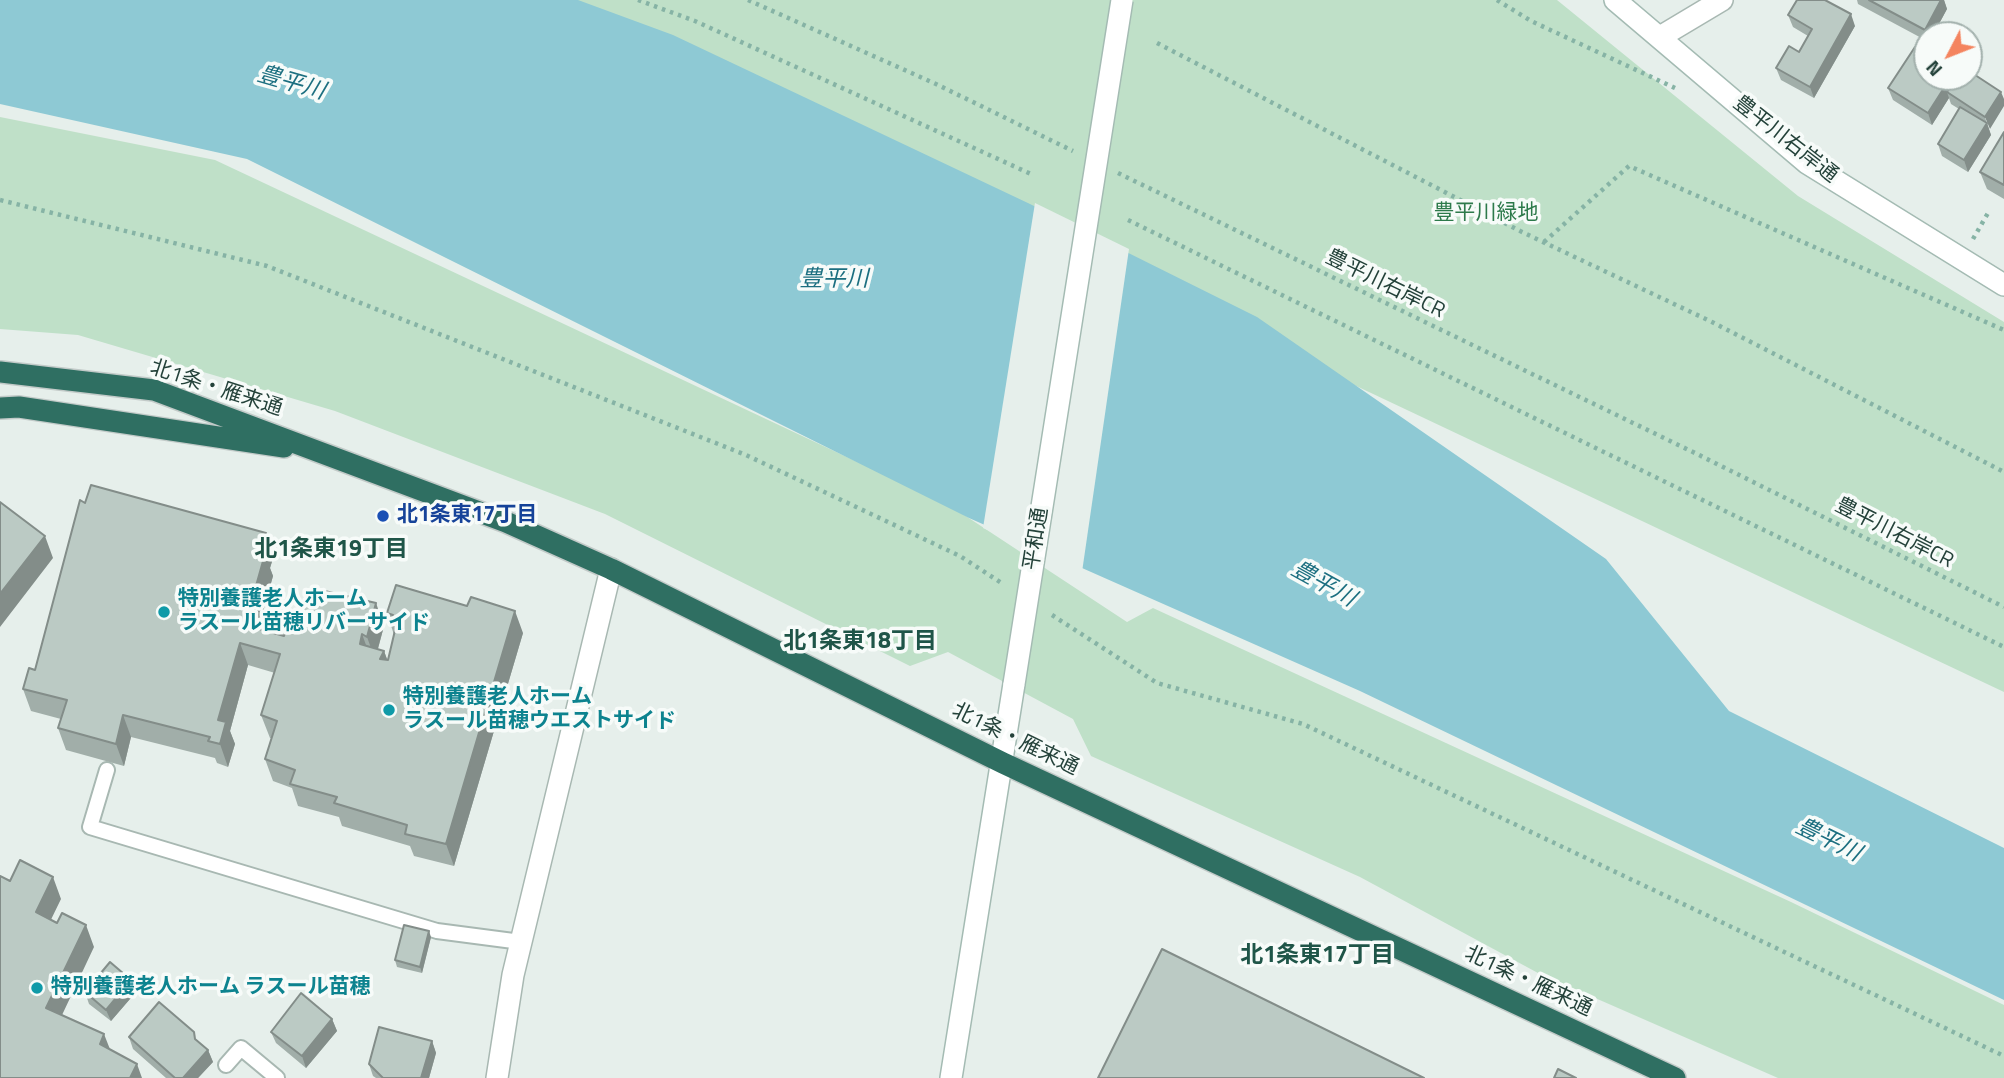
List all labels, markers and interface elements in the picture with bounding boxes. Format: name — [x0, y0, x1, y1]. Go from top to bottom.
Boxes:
north arrow — [1913, 21, 1983, 91]
text: N — [1918, 54, 1949, 84]
water label: 豊平川 — [254, 61, 328, 107]
street label: 豊平川右岸通 — [1728, 91, 1842, 189]
park label: 豊平川緑地 — [1434, 201, 1538, 227]
street label: 豊平川右岸CR — [1321, 245, 1449, 325]
water label: 豊平川 — [800, 266, 868, 294]
street label: 北1条・雁来通 — [147, 356, 285, 422]
street label: 豊平川右岸CR — [1831, 493, 1957, 575]
place label: 北1条東17丁目 — [397, 503, 537, 529]
street label: 平和通 — [1020, 506, 1054, 572]
marker: 北1条東17丁目 — [375, 508, 391, 524]
district label: 北1条東19丁目 — [254, 536, 408, 564]
water label: 豊平川 — [1286, 556, 1360, 614]
place label: 特別養護老人ホーム ラスール苗穂リバーサイド — [178, 587, 430, 637]
marker: 特別養護老人ホーム ラスール苗穂リバーサイド — [156, 604, 172, 620]
district label: 北1条東18丁目 — [783, 628, 937, 656]
place label: 特別養護老人ホーム ラスール苗穂ウエストサイド — [403, 685, 676, 735]
street label: 北1条・雁来通 — [948, 698, 1082, 782]
marker: 特別養護老人ホーム ラスール苗穂ウエストサイド — [381, 702, 397, 718]
water label: 豊平川 — [1791, 813, 1865, 869]
street label: 北1条・雁来通 — [1460, 941, 1596, 1023]
district label: 北1条東17丁目 — [1240, 942, 1394, 970]
place label: 特別養護老人ホーム ラスール苗穂 — [51, 975, 371, 1001]
marker: 特別養護老人ホーム ラスール苗穂 — [29, 980, 45, 996]

